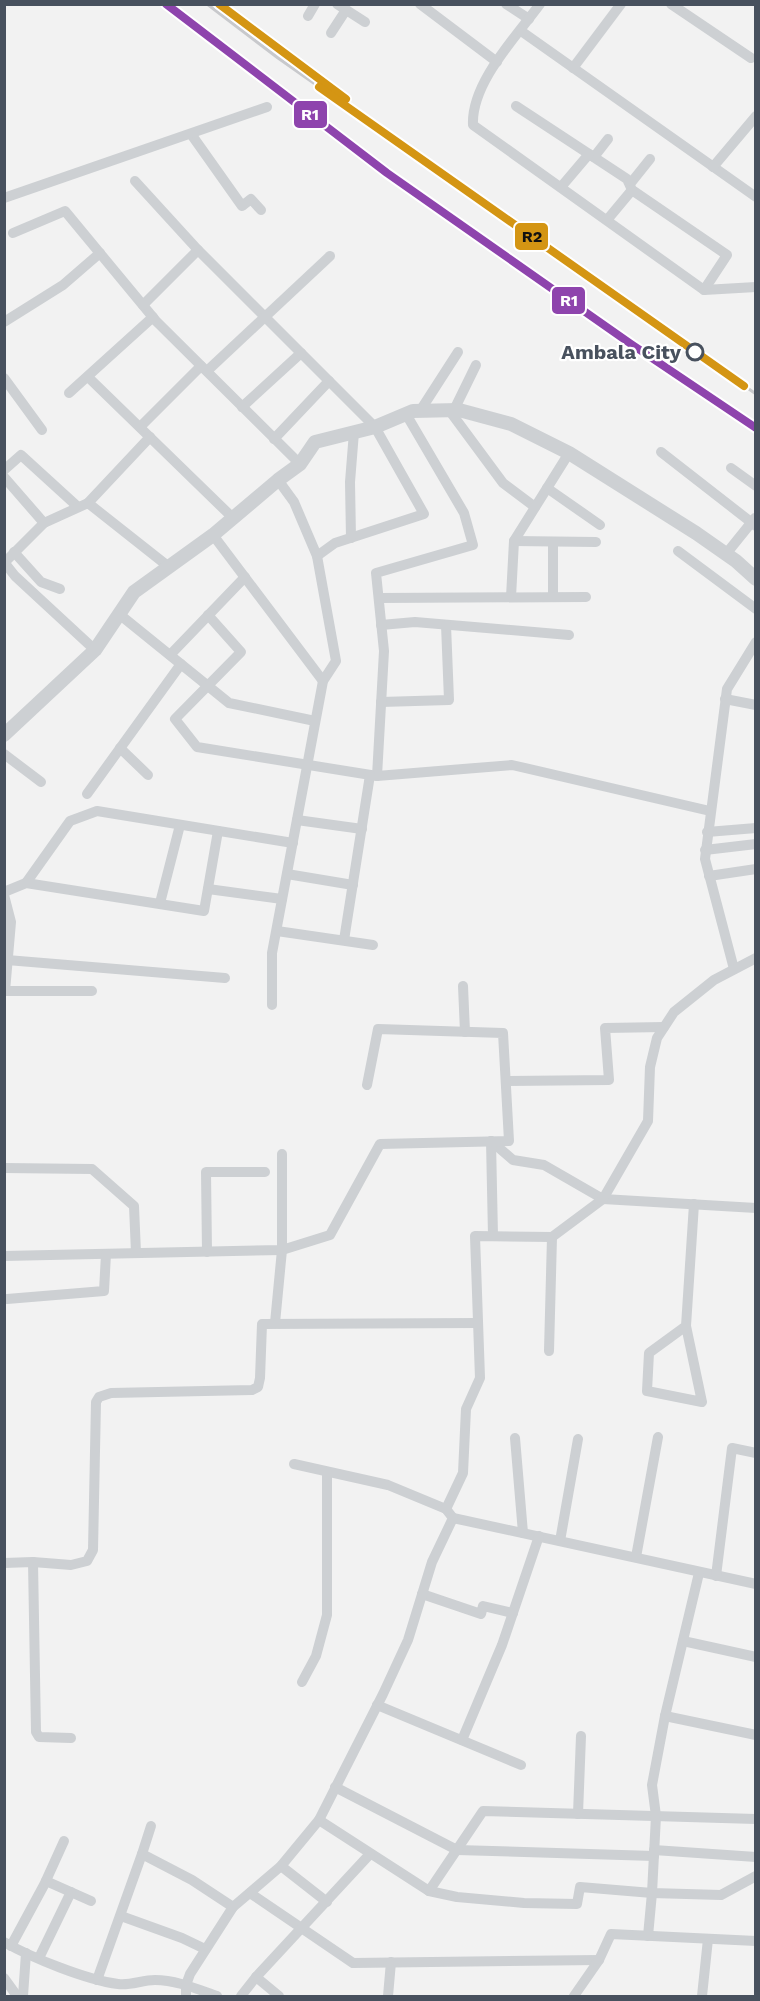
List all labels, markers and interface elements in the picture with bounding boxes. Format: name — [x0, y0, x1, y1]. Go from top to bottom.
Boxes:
line badge: R1 — [293, 100, 328, 129]
text: R1 — [301, 105, 319, 124]
line badge: R2 — [514, 222, 549, 251]
text: R2 — [522, 227, 542, 246]
line badge: R1 — [551, 286, 586, 315]
text: R1 — [560, 291, 578, 310]
place label: Ambala City — [561, 340, 682, 364]
marker: Ambala City — [686, 343, 704, 361]

